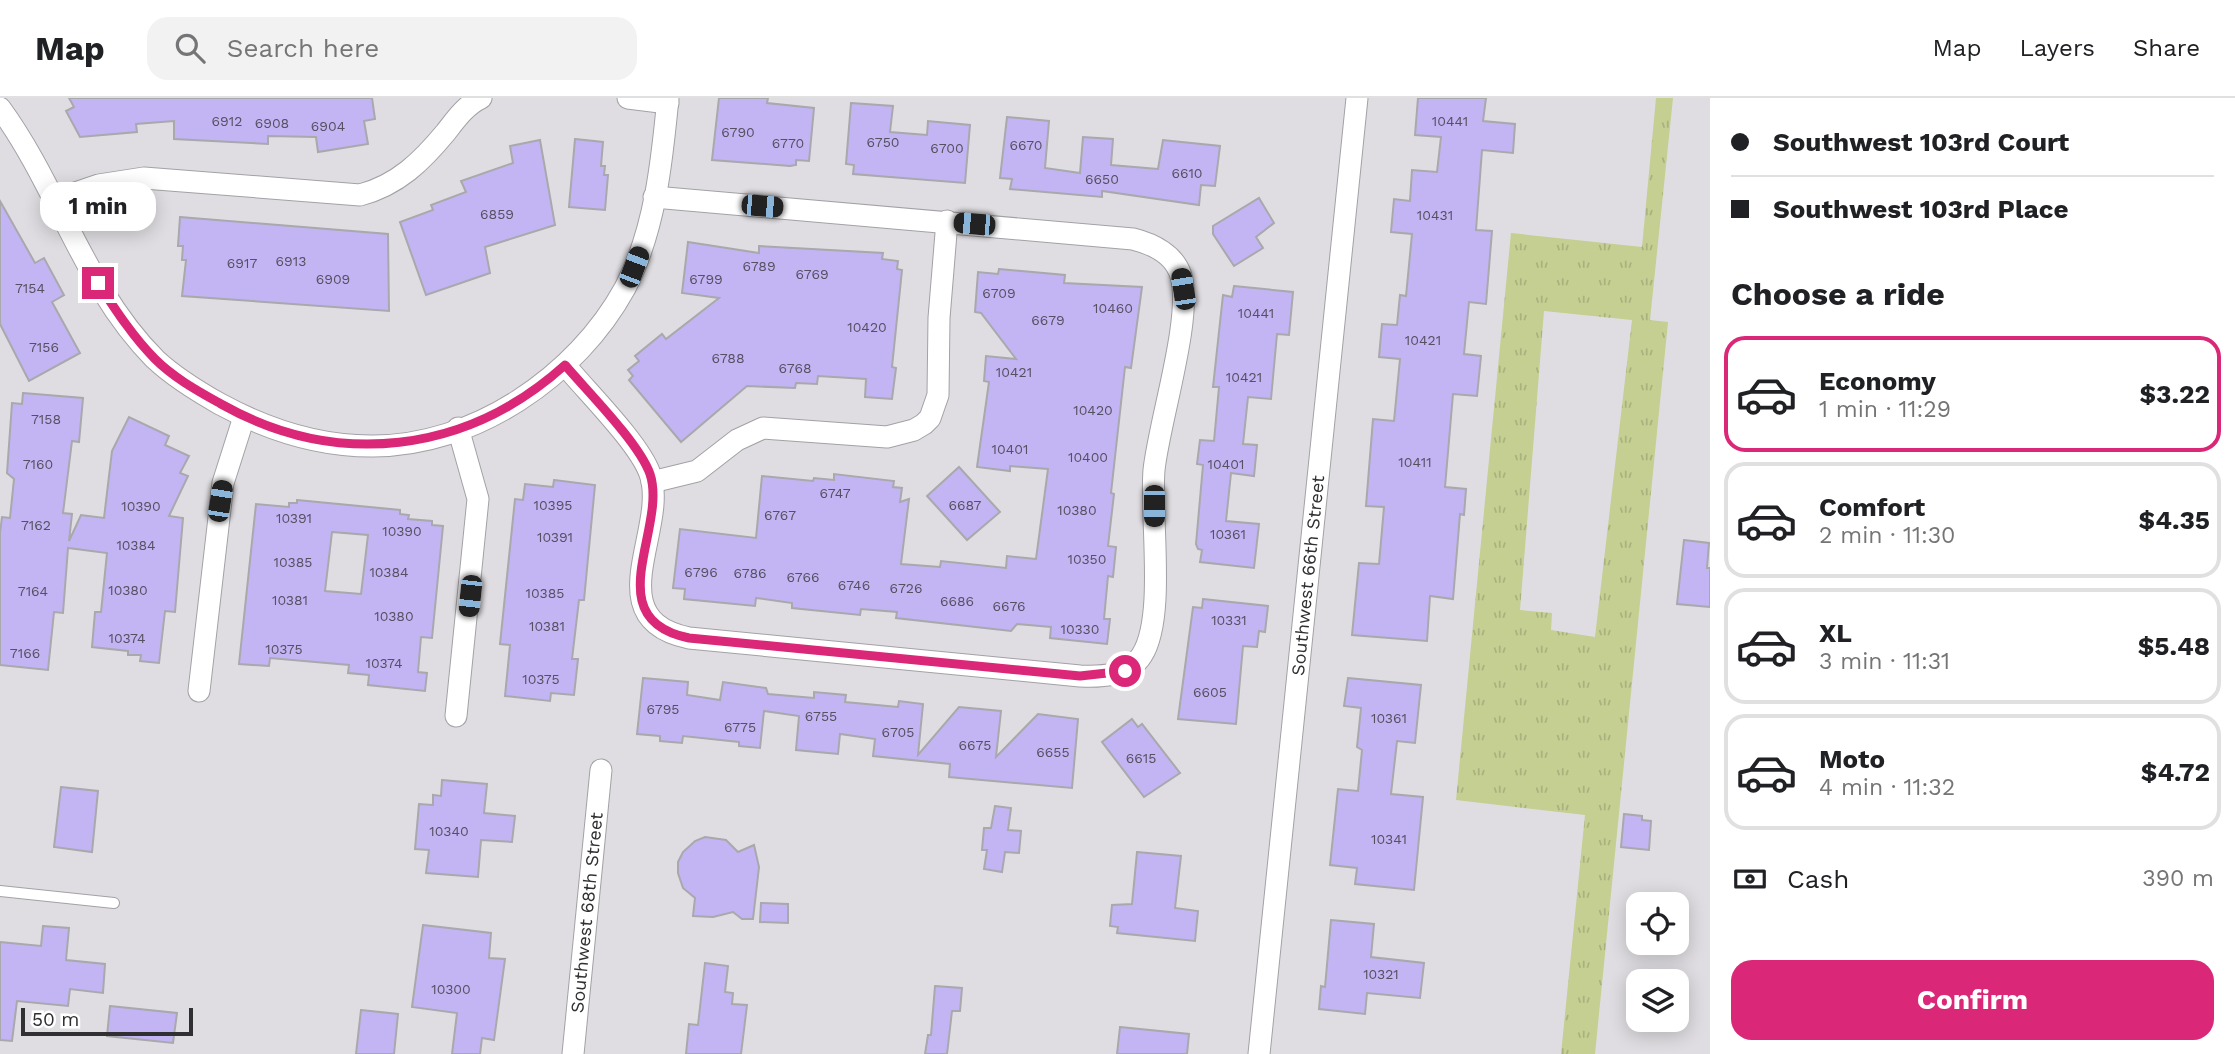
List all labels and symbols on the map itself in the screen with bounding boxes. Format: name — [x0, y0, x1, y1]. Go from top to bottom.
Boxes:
house number: 6912 — [212, 113, 242, 129]
house number: 10441 — [1432, 113, 1468, 129]
house number: 6908 — [255, 115, 289, 131]
house number: 6904 — [311, 118, 345, 134]
house number: 6790 — [721, 124, 755, 140]
house number: 6750 — [866, 134, 900, 150]
house number: 6770 — [772, 135, 804, 151]
house number: 6670 — [1009, 137, 1043, 153]
house number: 6700 — [930, 140, 964, 156]
house number: 6610 — [1171, 165, 1203, 181]
house number: 6650 — [1085, 171, 1119, 187]
callout: 1 min — [40, 181, 156, 230]
car — [741, 194, 784, 218]
house number: 6859 — [480, 206, 514, 222]
house number: 10431 — [1417, 207, 1453, 223]
car — [953, 212, 996, 236]
car — [617, 244, 652, 290]
house number: 6913 — [276, 253, 306, 269]
house number: 6917 — [227, 255, 257, 271]
house number: 6789 — [742, 258, 776, 274]
house number: 6769 — [795, 266, 829, 282]
route end — [82, 267, 114, 299]
car — [1170, 267, 1197, 311]
house number: 6909 — [316, 271, 350, 287]
house number: 6799 — [689, 271, 723, 287]
house number: 7154 — [15, 280, 45, 296]
house number: 6709 — [982, 285, 1016, 301]
house number: 10460 — [1093, 300, 1133, 316]
house number: 10441 — [1238, 305, 1274, 321]
house number: 6679 — [1031, 312, 1065, 328]
house number: 10420 — [847, 319, 887, 335]
house number: 10421 — [1405, 332, 1441, 348]
house number: 7156 — [29, 339, 59, 355]
house number: 6788 — [711, 350, 745, 366]
house number: 6768 — [778, 360, 812, 376]
house number: 10421 — [996, 364, 1032, 380]
house number: 10421 — [1226, 369, 1262, 385]
house number: 10420 — [1073, 402, 1113, 418]
house number: 7158 — [31, 411, 61, 427]
house number: 10401 — [992, 441, 1028, 457]
house number: 10400 — [1068, 449, 1108, 465]
house number: 10411 — [1398, 454, 1432, 470]
house number: 7160 — [23, 456, 53, 472]
house number: 10401 — [1208, 456, 1244, 472]
street label: Southwest 66th Street — [1287, 474, 1328, 677]
car — [207, 479, 234, 523]
house number: 6747 — [820, 485, 851, 501]
car — [1144, 485, 1165, 527]
house number: 10395 — [534, 497, 572, 513]
house number: 6687 — [949, 497, 982, 513]
house number: 10390 — [121, 498, 161, 514]
house number: 10380 — [1057, 502, 1097, 518]
house number: 6767 — [764, 507, 796, 523]
house number: 10391 — [276, 510, 312, 526]
house number: 7162 — [21, 517, 51, 533]
house number: 10390 — [382, 523, 422, 539]
house number: 10361 — [1210, 526, 1246, 542]
house number: 10391 — [537, 529, 573, 545]
house number: 10384 — [116, 537, 156, 553]
house number: 10350 — [1068, 551, 1106, 567]
house number: 10385 — [274, 554, 312, 570]
house number: 10384 — [369, 564, 409, 580]
house number: 6796 — [684, 564, 718, 580]
house number: 6786 — [733, 565, 767, 581]
house number: 6766 — [787, 569, 819, 585]
car — [458, 574, 483, 618]
house number: 6746 — [838, 577, 870, 593]
house number: 6726 — [890, 580, 922, 596]
house number: 10380 — [108, 582, 148, 598]
house number: 7164 — [18, 583, 48, 599]
house number: 10385 — [526, 585, 564, 601]
house number: 10381 — [272, 592, 308, 608]
house number: 6686 — [940, 593, 974, 609]
house number: 6676 — [993, 598, 1025, 614]
house number: 10380 — [374, 608, 414, 624]
house number: 10331 — [1211, 612, 1247, 628]
house number: 10381 — [529, 618, 565, 634]
house number: 10330 — [1061, 621, 1099, 637]
house number: 10374 — [109, 630, 145, 646]
house number: 10375 — [265, 641, 303, 657]
house number: 7166 — [10, 645, 40, 661]
house number: 10374 — [366, 655, 402, 671]
route start — [1109, 655, 1141, 687]
house number: 10375 — [522, 671, 560, 687]
house number: 6605 — [1193, 684, 1227, 700]
house number: 6795 — [646, 701, 680, 717]
house number: 6755 — [805, 708, 837, 724]
house number: 10361 — [1371, 710, 1407, 726]
house number: 6775 — [724, 719, 756, 735]
house number: 6705 — [882, 724, 914, 740]
house number: 6675 — [959, 737, 991, 753]
house number: 6655 — [1036, 744, 1070, 760]
house number: 6615 — [1126, 750, 1156, 766]
street label: Southwest 68th Street — [566, 811, 607, 1014]
house number: 10340 — [429, 823, 469, 839]
house number: 10341 — [1371, 831, 1407, 847]
house number: 10321 — [1363, 966, 1399, 982]
house number: 10300 — [431, 981, 471, 997]
scale bar — [21, 1005, 192, 1037]

